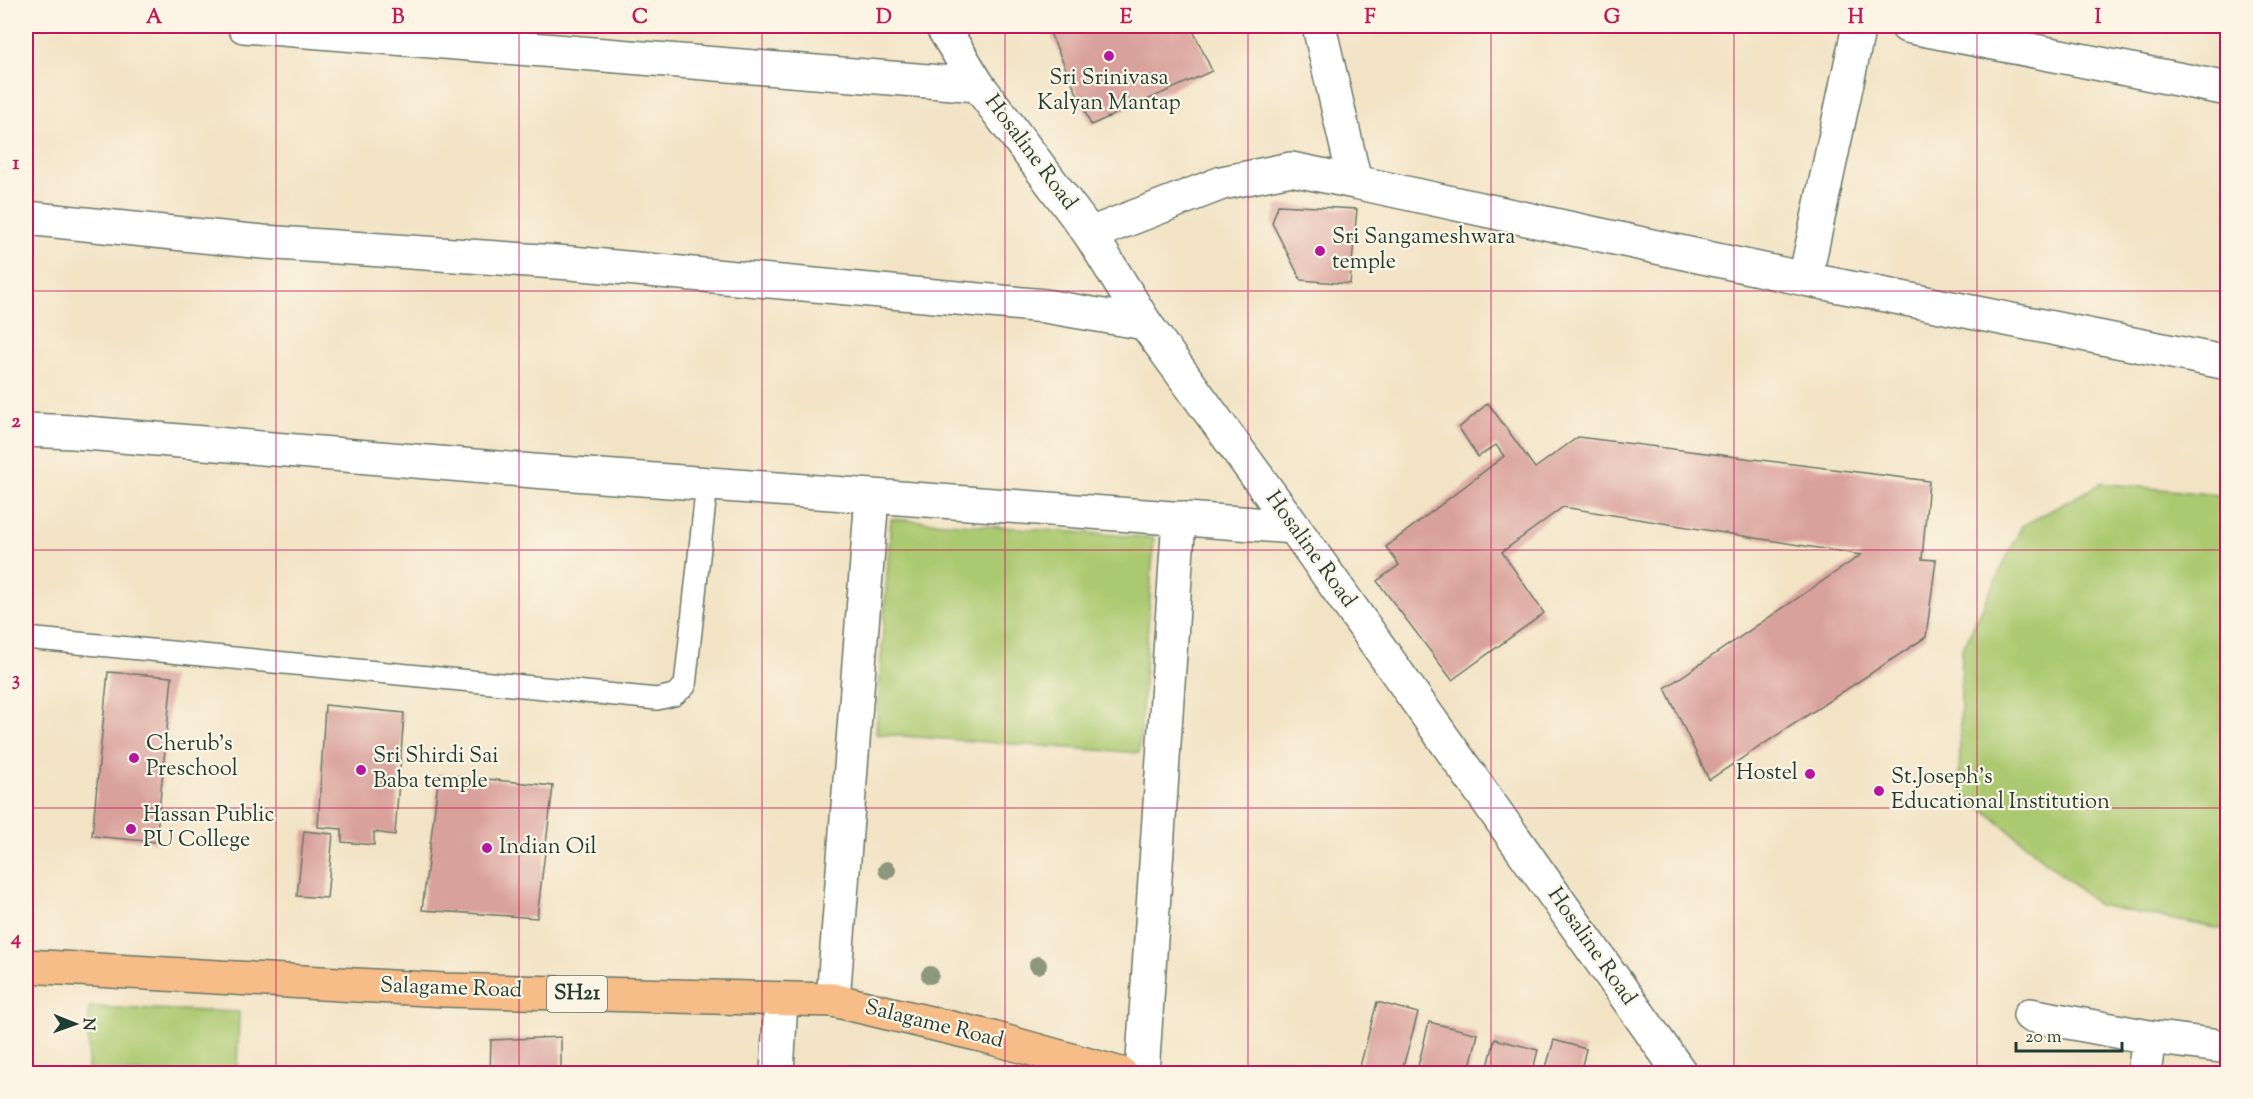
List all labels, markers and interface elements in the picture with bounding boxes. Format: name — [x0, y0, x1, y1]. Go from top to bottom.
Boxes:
text: A — [146, 4, 163, 33]
text: B — [392, 4, 405, 33]
text: C — [632, 4, 648, 33]
text: D — [876, 4, 892, 33]
text: E — [1120, 4, 1133, 33]
text: F — [1364, 4, 1376, 33]
text: G — [1604, 4, 1621, 33]
text: H — [1848, 4, 1864, 33]
text: I — [2095, 4, 2102, 33]
marker: Sri Srinivasa Kalyan Mantap — [1102, 49, 1116, 63]
place label: Sri Srinivasa Kalyan Mantap — [1037, 63, 1181, 120]
street label: Hosaline Road — [976, 88, 1084, 218]
text: 1 — [13, 150, 20, 179]
place label: Sri Sangameshwara temple — [1332, 222, 1515, 279]
marker: Sri Sangameshwara temple — [1313, 244, 1327, 258]
text: 2 — [11, 408, 21, 437]
street label: Hosaline Road — [1257, 485, 1363, 615]
text: 3 — [12, 666, 20, 695]
place label: Cherub's Preschool — [146, 729, 238, 786]
place label: Sri Shirdi Sai Baba temple — [373, 741, 499, 798]
marker: Cherub's Preschool — [127, 751, 141, 765]
place label: Hostel — [1736, 758, 1798, 790]
place label: St.Joseph's Educational Institution — [1891, 762, 2110, 819]
marker: Sri Shirdi Sai Baba temple — [354, 763, 368, 777]
marker: Hostel — [1803, 767, 1817, 781]
marker: St.Joseph's Educational Institution — [1872, 784, 1886, 798]
place label: Hassan Public PU College — [143, 800, 274, 857]
marker: Hassan Public PU College — [124, 822, 138, 836]
place label: Indian Oil — [499, 832, 597, 864]
marker: Indian Oil — [480, 841, 494, 855]
street label: Hosaline Road — [1538, 881, 1644, 1013]
text: 4 — [10, 925, 21, 954]
street label: Salagame Road — [379, 971, 523, 1007]
road number: SH21 — [547, 976, 607, 1012]
street label: Salagame Road — [861, 992, 1007, 1058]
north arrow — [45, 994, 105, 1054]
scale bar — [2016, 1015, 2122, 1053]
text: N — [76, 1018, 99, 1031]
text: 20 m — [2025, 1025, 2062, 1051]

